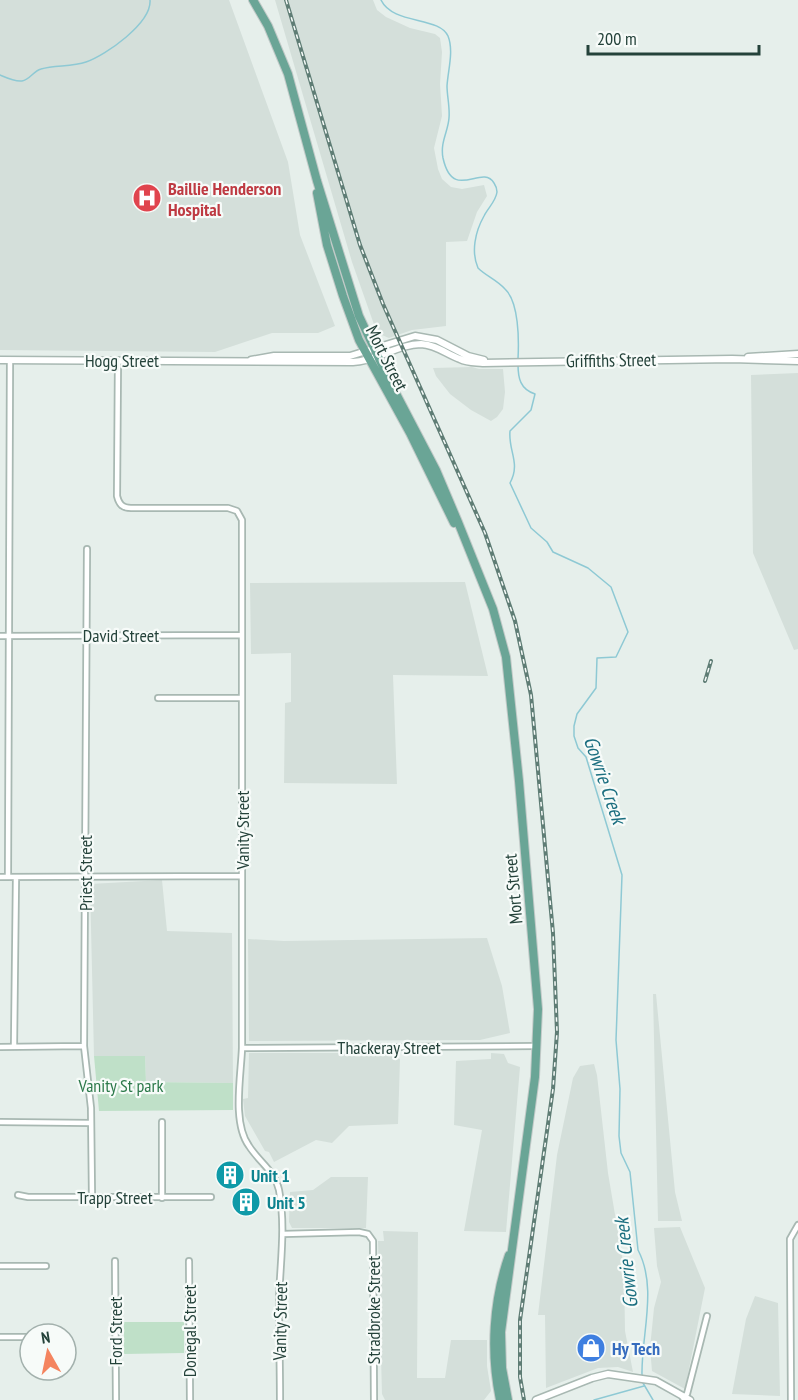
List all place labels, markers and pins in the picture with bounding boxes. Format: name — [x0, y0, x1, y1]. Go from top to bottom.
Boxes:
place label: Baillie Henderson Hospital — [168, 177, 281, 221]
hospital icon: Baillie Henderson Hospital — [131, 182, 163, 214]
building icon: Unit 1 — [214, 1159, 246, 1191]
place label: Unit 1 — [251, 1164, 290, 1187]
building icon: Unit 5 — [230, 1186, 262, 1218]
place label: Unit 5 — [267, 1191, 306, 1214]
shop icon: Hy Tech — [575, 1332, 607, 1364]
place label: Hy Tech — [612, 1337, 660, 1360]

